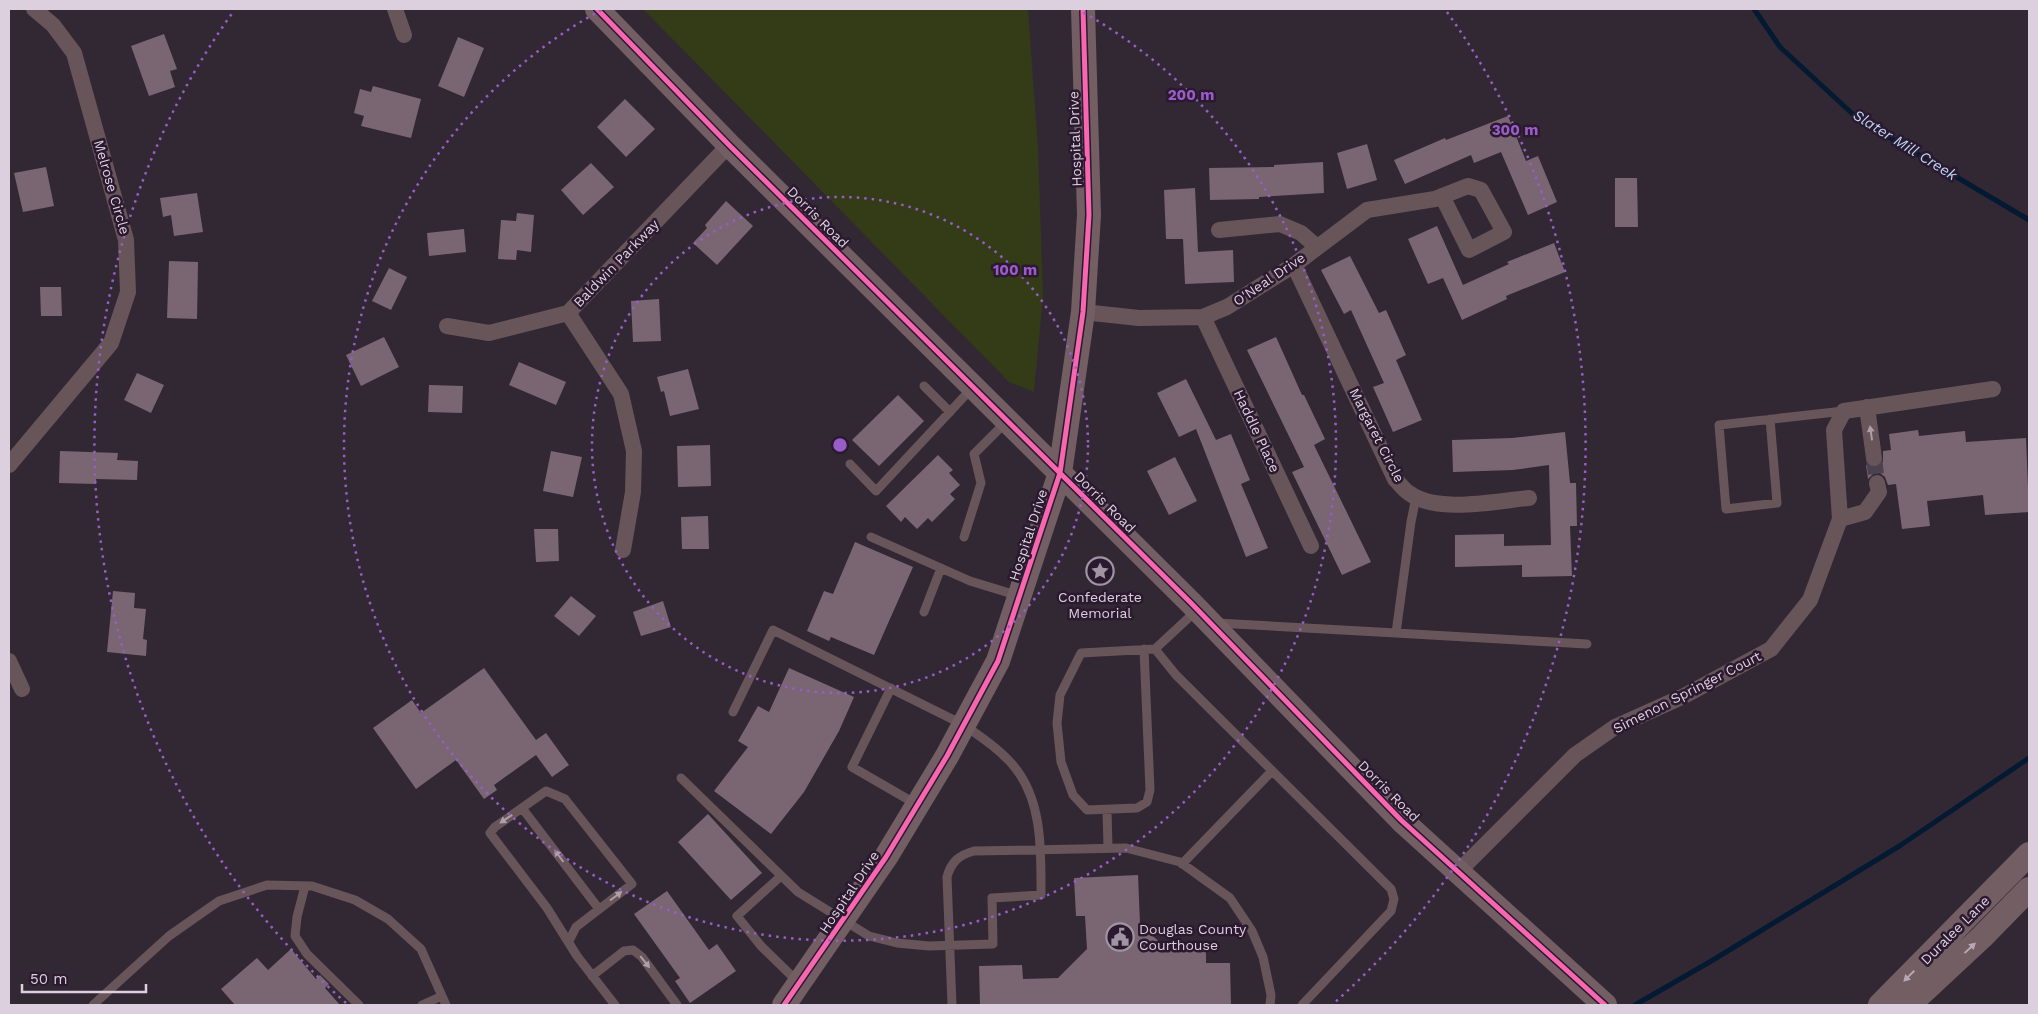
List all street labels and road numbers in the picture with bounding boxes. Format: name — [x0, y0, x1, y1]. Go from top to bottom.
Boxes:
street label: Hospital Drive — [1065, 91, 1085, 187]
street label: Melrose Circle — [91, 138, 133, 236]
street label: Dorris Road — [784, 183, 852, 251]
street label: Baldwin Parkway — [570, 215, 662, 310]
street label: O'Neal Drive — [1230, 249, 1308, 309]
street label: Margaret Circle — [1346, 385, 1408, 485]
street label: Haddle Place — [1231, 387, 1283, 475]
street label: Dorris Road — [1071, 468, 1139, 536]
street label: Hospital Drive — [1006, 487, 1050, 583]
street label: Simenon Springer Court — [1610, 648, 1764, 736]
street label: Dorris Road — [1355, 757, 1423, 825]
street label: Hospital Drive — [816, 848, 882, 936]
street label: Duralee Lane — [1917, 892, 1993, 968]

